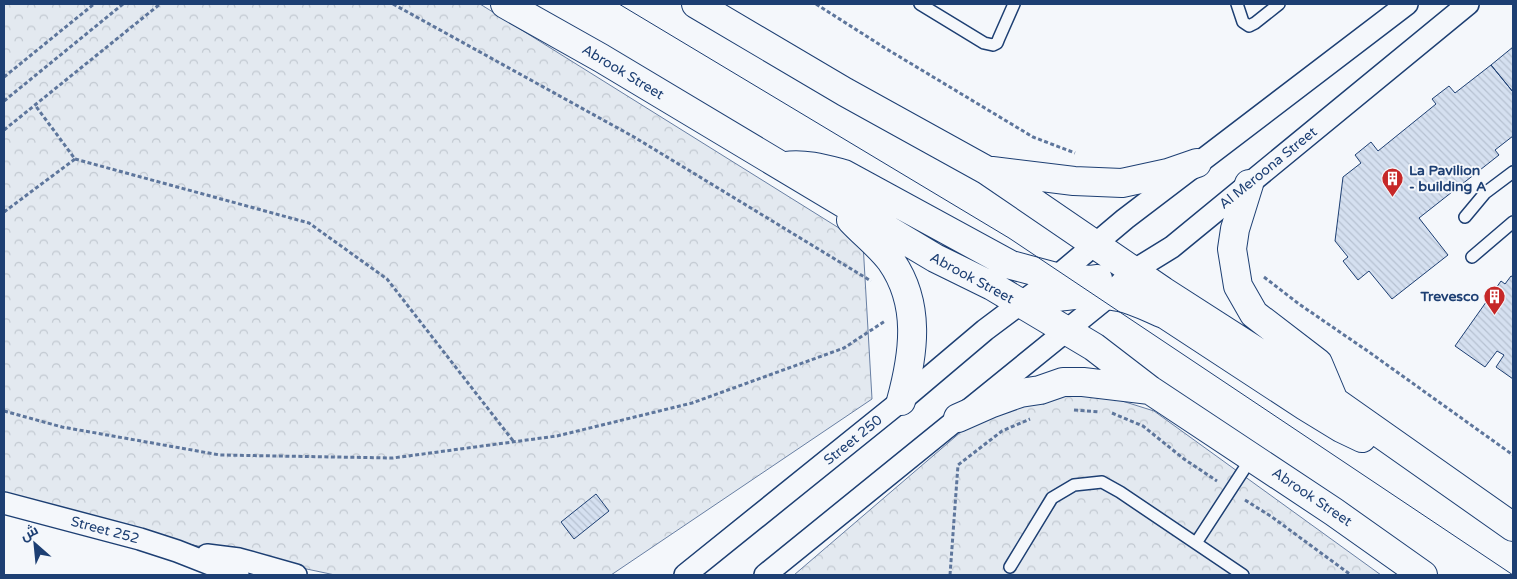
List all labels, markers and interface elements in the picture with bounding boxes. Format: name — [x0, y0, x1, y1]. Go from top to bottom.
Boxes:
street label: Abrook Street — [579, 41, 668, 103]
street label: Al Meroona Street — [1216, 123, 1321, 213]
place label: La Pavilion - building A — [1409, 162, 1487, 195]
building icon: La Pavilion - building A — [1381, 166, 1405, 197]
street label: Abrook Street — [927, 249, 1017, 308]
building icon: Trevesco — [1483, 284, 1507, 315]
place label: Trevesco — [1419, 288, 1479, 305]
street label: Street 250 — [820, 411, 886, 469]
street label: Abrook Street — [1269, 464, 1356, 530]
street label: Street 252 — [69, 513, 141, 547]
north arrow — [10, 519, 60, 569]
text: ش — [17, 521, 41, 545]

